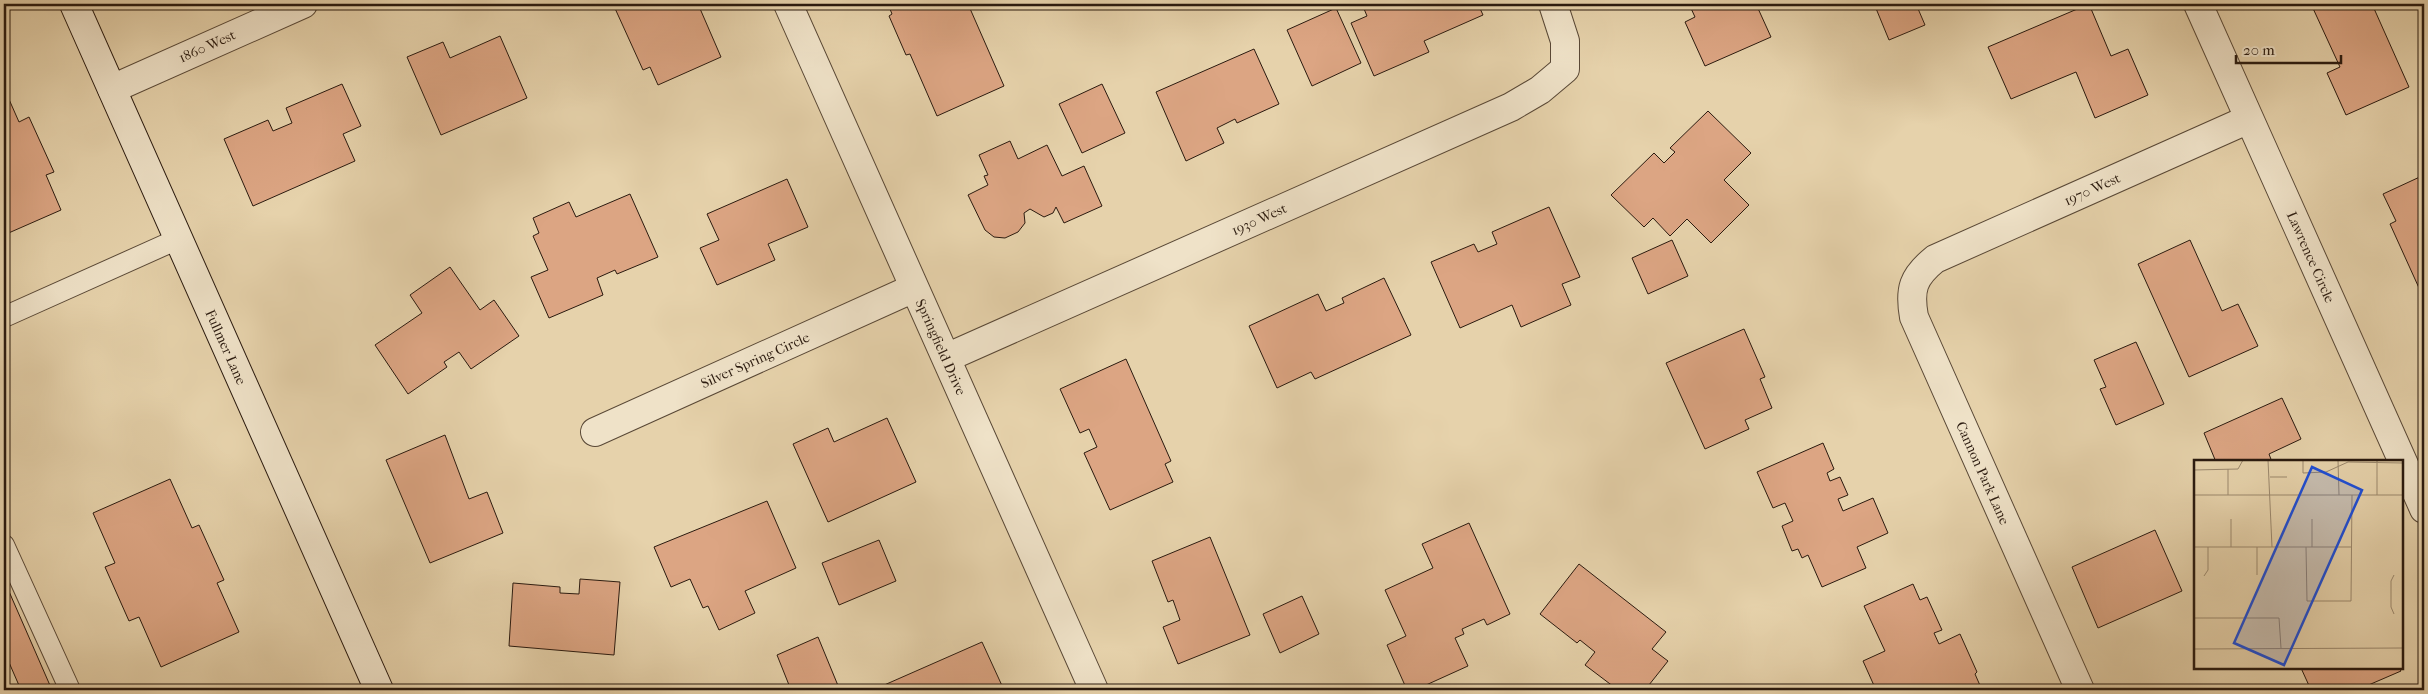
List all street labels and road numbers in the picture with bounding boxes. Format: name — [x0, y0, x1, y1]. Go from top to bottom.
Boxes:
street label: 1860 West — [176, 26, 238, 66]
street label: 1970 West — [2061, 170, 2123, 209]
street label: 1930 West — [1229, 200, 1289, 239]
street label: Lawrence Circle — [2283, 209, 2338, 306]
street label: Springfield Drive — [912, 296, 969, 398]
street label: Fullmer Lane — [201, 307, 250, 388]
street label: Silver Spring Circle — [698, 329, 812, 392]
street label: Cannon Park Lane — [1952, 419, 2013, 527]

